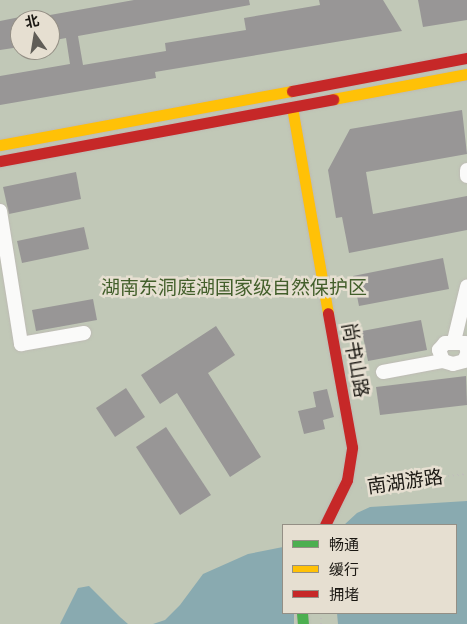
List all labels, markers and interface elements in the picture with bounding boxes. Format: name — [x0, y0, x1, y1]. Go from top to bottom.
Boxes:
north arrow — [10, 10, 60, 60]
text: 北 — [23, 11, 41, 32]
park label: 湖南东洞庭湖国家级自然保护区 — [101, 277, 367, 299]
street label: 尚书山路 — [337, 321, 373, 399]
street label: 南湖游路 — [366, 465, 444, 499]
legend — [282, 524, 457, 614]
text: 畅通 — [329, 535, 359, 554]
text: 缓行 — [329, 560, 359, 579]
text: 拥堵 — [329, 585, 359, 604]

